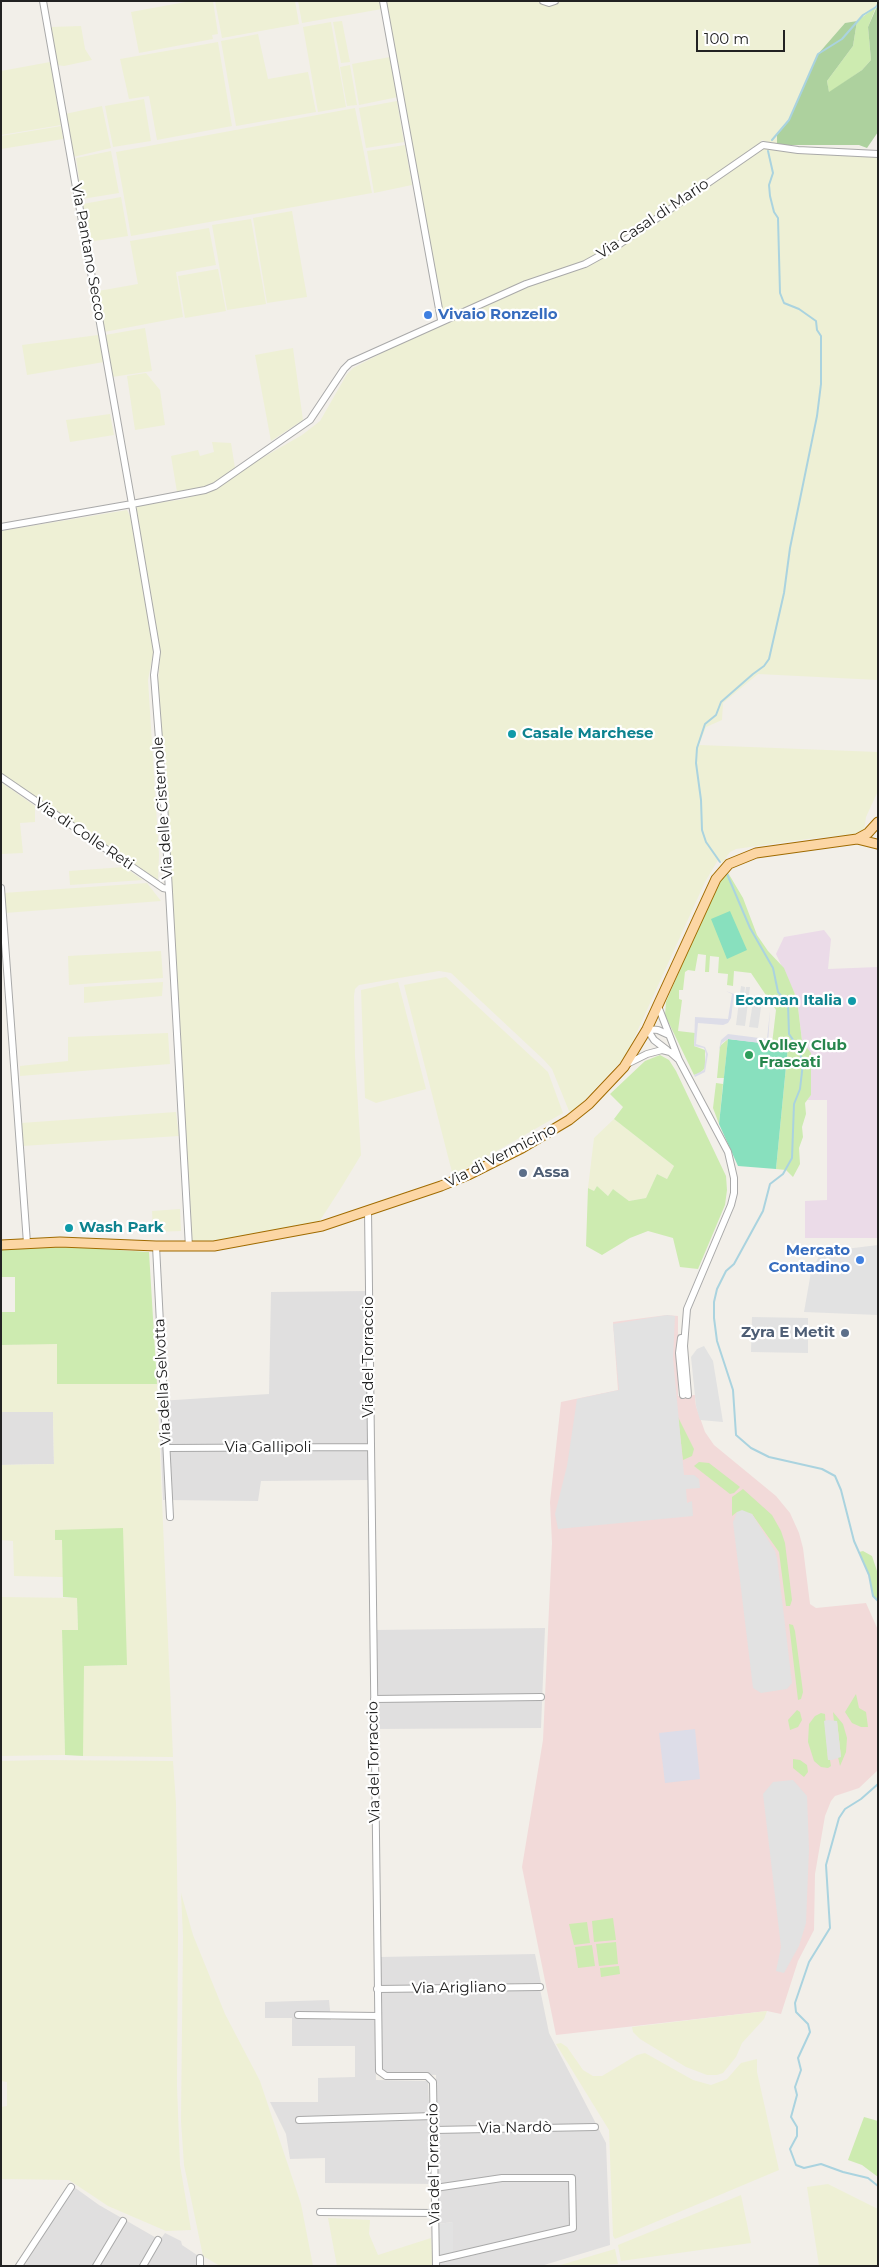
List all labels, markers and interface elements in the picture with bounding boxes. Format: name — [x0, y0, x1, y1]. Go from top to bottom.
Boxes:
scale bar — [699, 20, 788, 52]
text: 100 m — [704, 29, 749, 48]
street label: Via Casal di Mario — [594, 175, 712, 263]
street label: Via Pantano Secco — [67, 182, 109, 322]
place label: Vivaio Ronzello — [438, 306, 558, 324]
marker: Vivaio Ronzello — [422, 309, 434, 321]
place label: Casale Marchese — [522, 725, 654, 743]
marker: Casale Marchese — [506, 728, 518, 740]
street label: Via delle Cisternole — [149, 736, 177, 880]
street label: Via di Colle Reti — [31, 794, 137, 874]
place label: Ecoman Italia — [735, 992, 842, 1010]
marker: Ecoman Italia — [846, 995, 858, 1007]
place label: Volley Club Frascati — [759, 1037, 847, 1072]
marker: Volley Club Frascati — [743, 1049, 755, 1061]
street label: Via di Vermicino — [443, 1120, 559, 1192]
place label: Assa — [533, 1164, 570, 1182]
marker: Assa — [517, 1167, 529, 1179]
place label: Wash Park — [79, 1219, 164, 1237]
marker: Wash Park — [63, 1222, 75, 1234]
place label: Mercato Contadino — [769, 1242, 850, 1277]
marker: Mercato Contadino — [854, 1254, 866, 1266]
street label: Via del Torraccio — [360, 1296, 378, 1418]
street label: Via della Selvotta — [151, 1318, 175, 1446]
place label: Zyra E Metit — [741, 1324, 835, 1342]
marker: Zyra E Metit — [839, 1327, 851, 1339]
street label: Via Gallipoli — [224, 1439, 312, 1457]
street label: Via del Torraccio — [364, 1701, 384, 1823]
street label: Via Arigliano — [412, 1978, 506, 1998]
street label: Via del Torraccio — [424, 2103, 444, 2225]
street label: Via Nardò — [478, 2118, 552, 2138]

